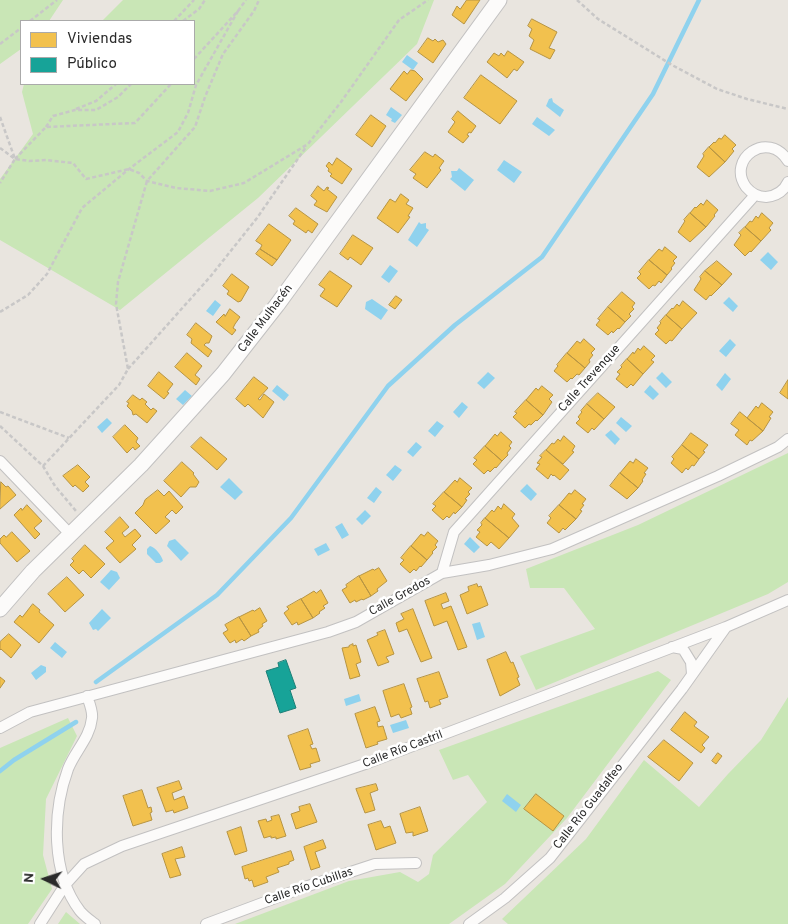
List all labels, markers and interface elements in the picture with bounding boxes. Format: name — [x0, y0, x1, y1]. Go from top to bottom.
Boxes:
legend — [20, 20, 195, 85]
text: Viviendas — [67, 30, 132, 49]
text: Público — [67, 55, 117, 74]
street label: Calle Mulhacén — [236, 282, 296, 356]
street label: Calle Trevenque — [556, 342, 624, 416]
street label: Calle Gredos — [367, 574, 433, 620]
street label: Calle Río Castril — [361, 728, 445, 772]
street label: Calle Río Guadalfeo — [551, 761, 627, 853]
north arrow — [20, 854, 70, 904]
street label: Calle Río Cubillas — [263, 865, 355, 909]
text: N — [21, 872, 38, 884]

